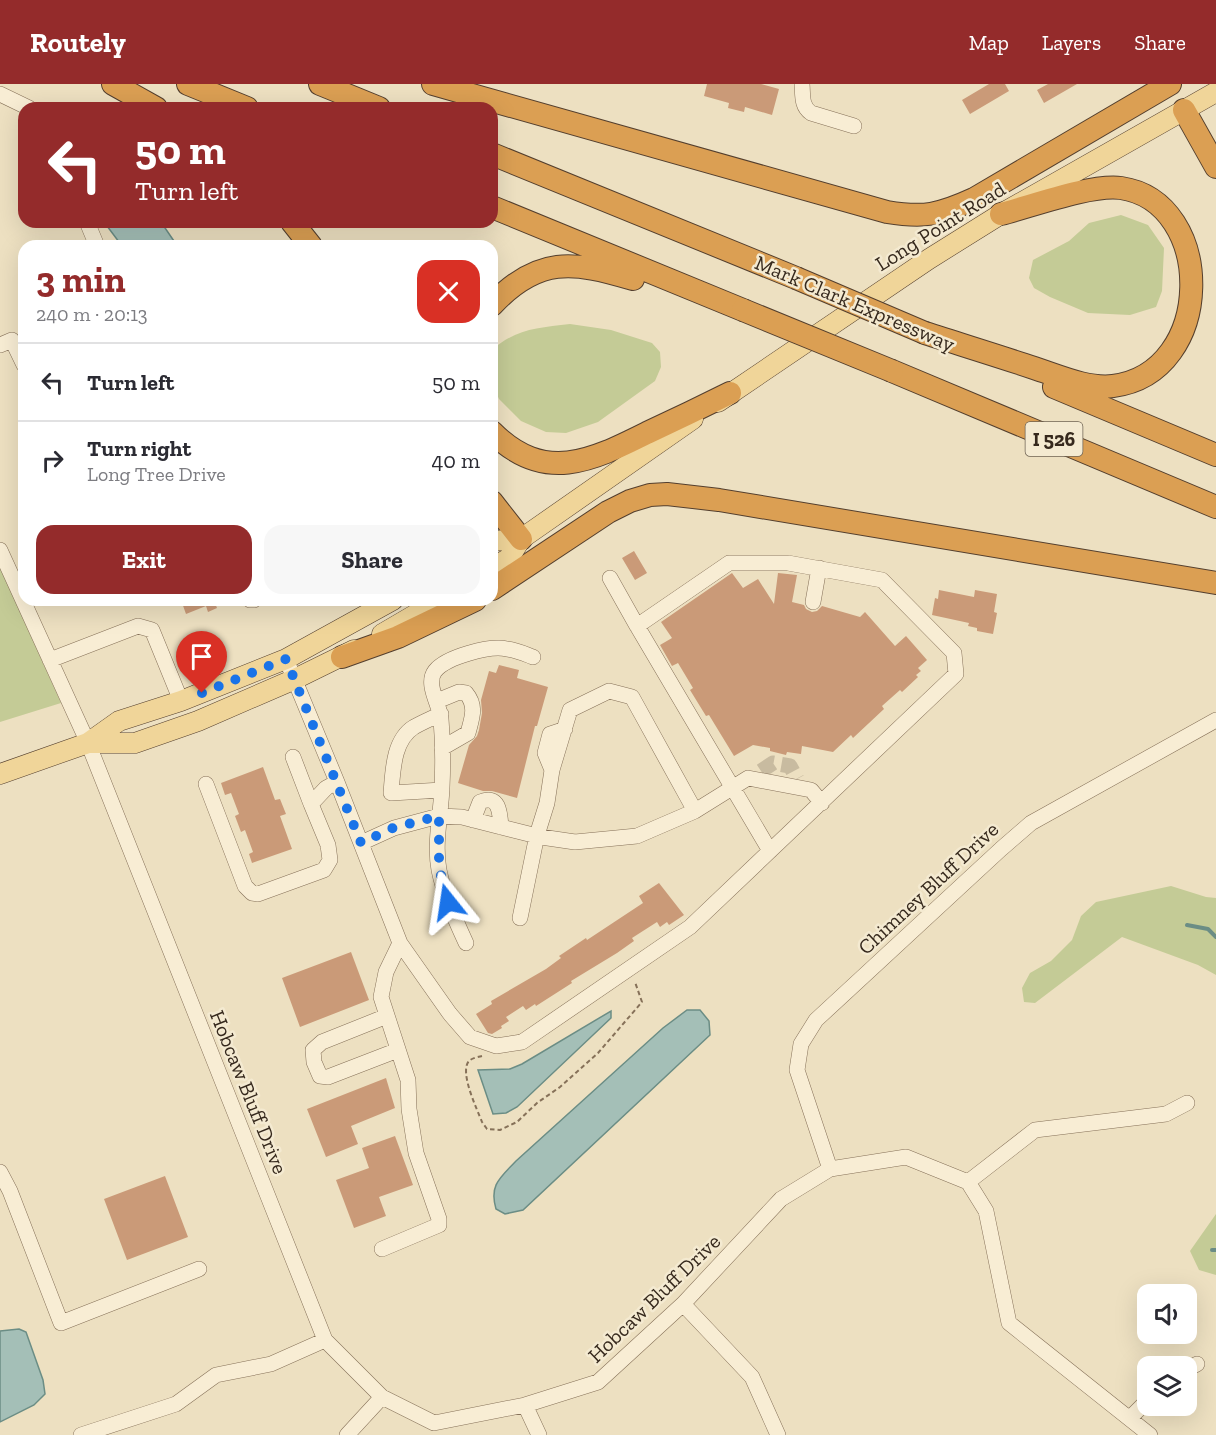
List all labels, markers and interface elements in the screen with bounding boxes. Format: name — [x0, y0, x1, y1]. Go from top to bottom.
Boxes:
text: Routely — [30, 26, 126, 59]
text: Map — [969, 30, 1009, 55]
text: Layers — [1042, 30, 1101, 55]
text: Share — [1134, 30, 1186, 55]
text: 50 m — [135, 124, 226, 175]
icon: left — [36, 126, 114, 204]
text: Turn left — [135, 175, 238, 207]
street label: Long Point Road — [870, 176, 1010, 276]
street label: Mark Clark Expressway — [751, 250, 959, 357]
text: 3 min — [36, 258, 126, 301]
button: close — [417, 260, 480, 323]
text: 240 m · 20:13 — [36, 302, 148, 326]
icon: left — [36, 366, 69, 399]
text: Turn left — [87, 369, 174, 396]
text: 50 m — [432, 369, 480, 396]
road number: I 526 — [1026, 422, 1082, 456]
text: Turn right — [87, 435, 191, 462]
icon: right — [36, 444, 69, 477]
text: 40 m — [431, 447, 480, 474]
text: Long Tree Drive — [87, 462, 226, 486]
button: Exit — [36, 525, 252, 594]
button: Share — [264, 525, 480, 594]
pin — [176, 631, 227, 693]
icon: arrive — [185, 640, 218, 673]
street label: Chimney Bluff Drive — [853, 816, 1003, 960]
position arrow — [416, 870, 480, 934]
street label: Hobcaw Bluff Drive — [205, 1007, 293, 1178]
street label: Hobcaw Bluff Drive — [583, 1228, 725, 1368]
map controls — [1137, 1284, 1197, 1416]
button: sound — [1137, 1284, 1197, 1344]
button: layers — [1137, 1356, 1197, 1416]

